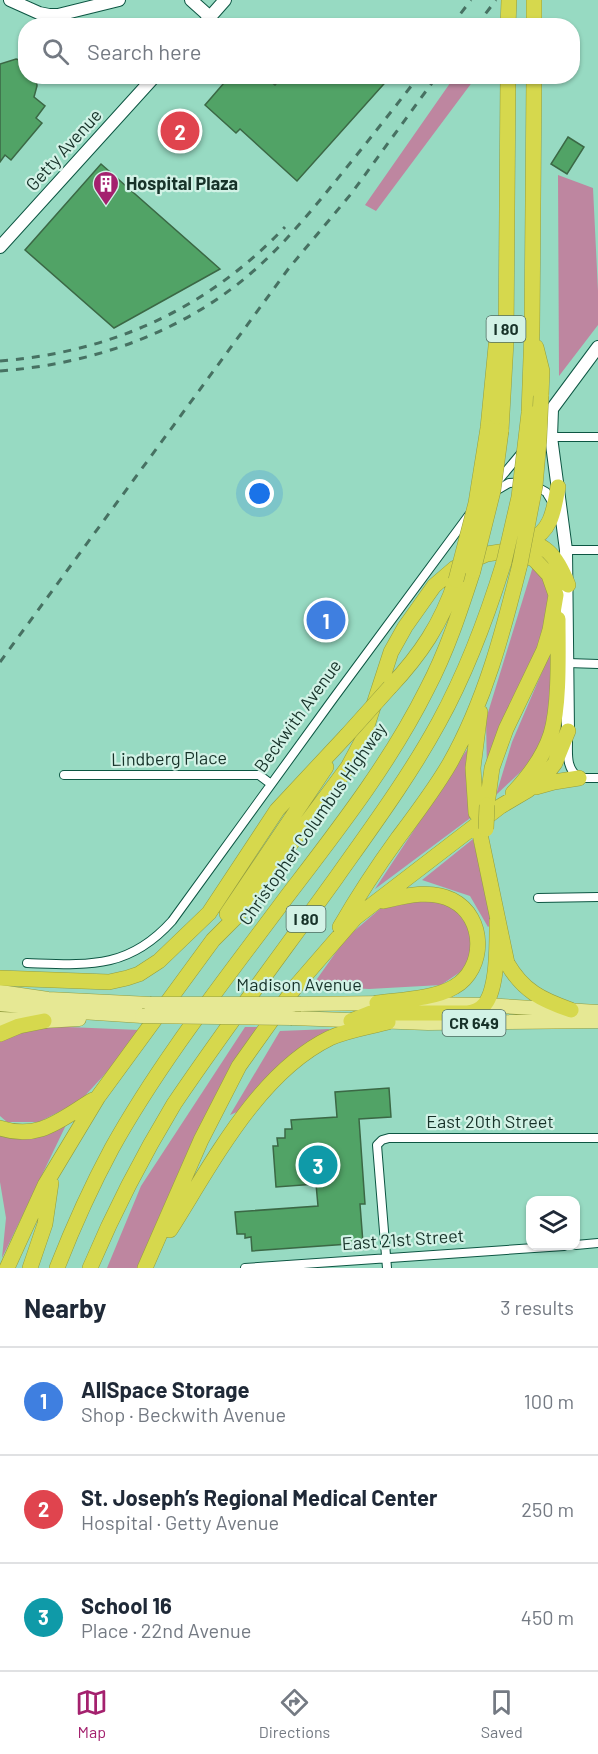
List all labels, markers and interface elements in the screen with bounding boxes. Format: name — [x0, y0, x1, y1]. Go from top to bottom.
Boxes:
search box — [18, 18, 580, 84]
icon: search — [39, 35, 72, 68]
text: Search here — [87, 38, 201, 64]
street label: Getty Avenue — [21, 104, 106, 195]
pin: 2 — [160, 108, 200, 154]
building icon: Hospital Plaza — [91, 169, 121, 207]
place label: Hospital Plaza — [126, 172, 238, 194]
road number: I 80 — [486, 316, 526, 342]
your location — [245, 479, 274, 508]
pin: 1 — [306, 598, 346, 642]
street label: Beckwith Avenue — [249, 655, 345, 776]
street label: Christopher Columbus Highway — [234, 718, 391, 929]
street label: Lindberg Place — [111, 746, 227, 770]
road number: I 80 — [286, 906, 326, 932]
street label: Madison Avenue — [236, 973, 362, 995]
road number: CR 649 — [442, 1010, 506, 1036]
street label: East 20th Street — [426, 1110, 554, 1132]
pin: 3 — [298, 1142, 338, 1188]
map controls — [526, 1196, 580, 1250]
button: layers — [526, 1196, 580, 1250]
street label: East 21st Street — [341, 1224, 465, 1254]
text: Nearby — [24, 1292, 106, 1323]
text: 3 results — [500, 1295, 574, 1319]
text: AllSpace Storage — [81, 1376, 250, 1402]
text: 1 — [40, 1389, 47, 1413]
text: 100 m — [524, 1389, 574, 1413]
text: Shop · Beckwith Avenue — [81, 1402, 286, 1426]
text: St. Joseph’s Regional Medical Center — [81, 1484, 437, 1510]
text: 2 — [38, 1497, 49, 1521]
text: 250 m — [521, 1497, 574, 1521]
text: Hospital · Getty Avenue — [81, 1510, 279, 1534]
text: School 16 — [81, 1592, 172, 1618]
text: 3 — [38, 1605, 49, 1629]
text: 450 m — [521, 1605, 574, 1629]
text: Place · 22nd Avenue — [81, 1618, 251, 1642]
tab: Map — [75, 1686, 108, 1741]
tab: Directions — [259, 1686, 330, 1741]
tab: Saved — [481, 1686, 523, 1741]

